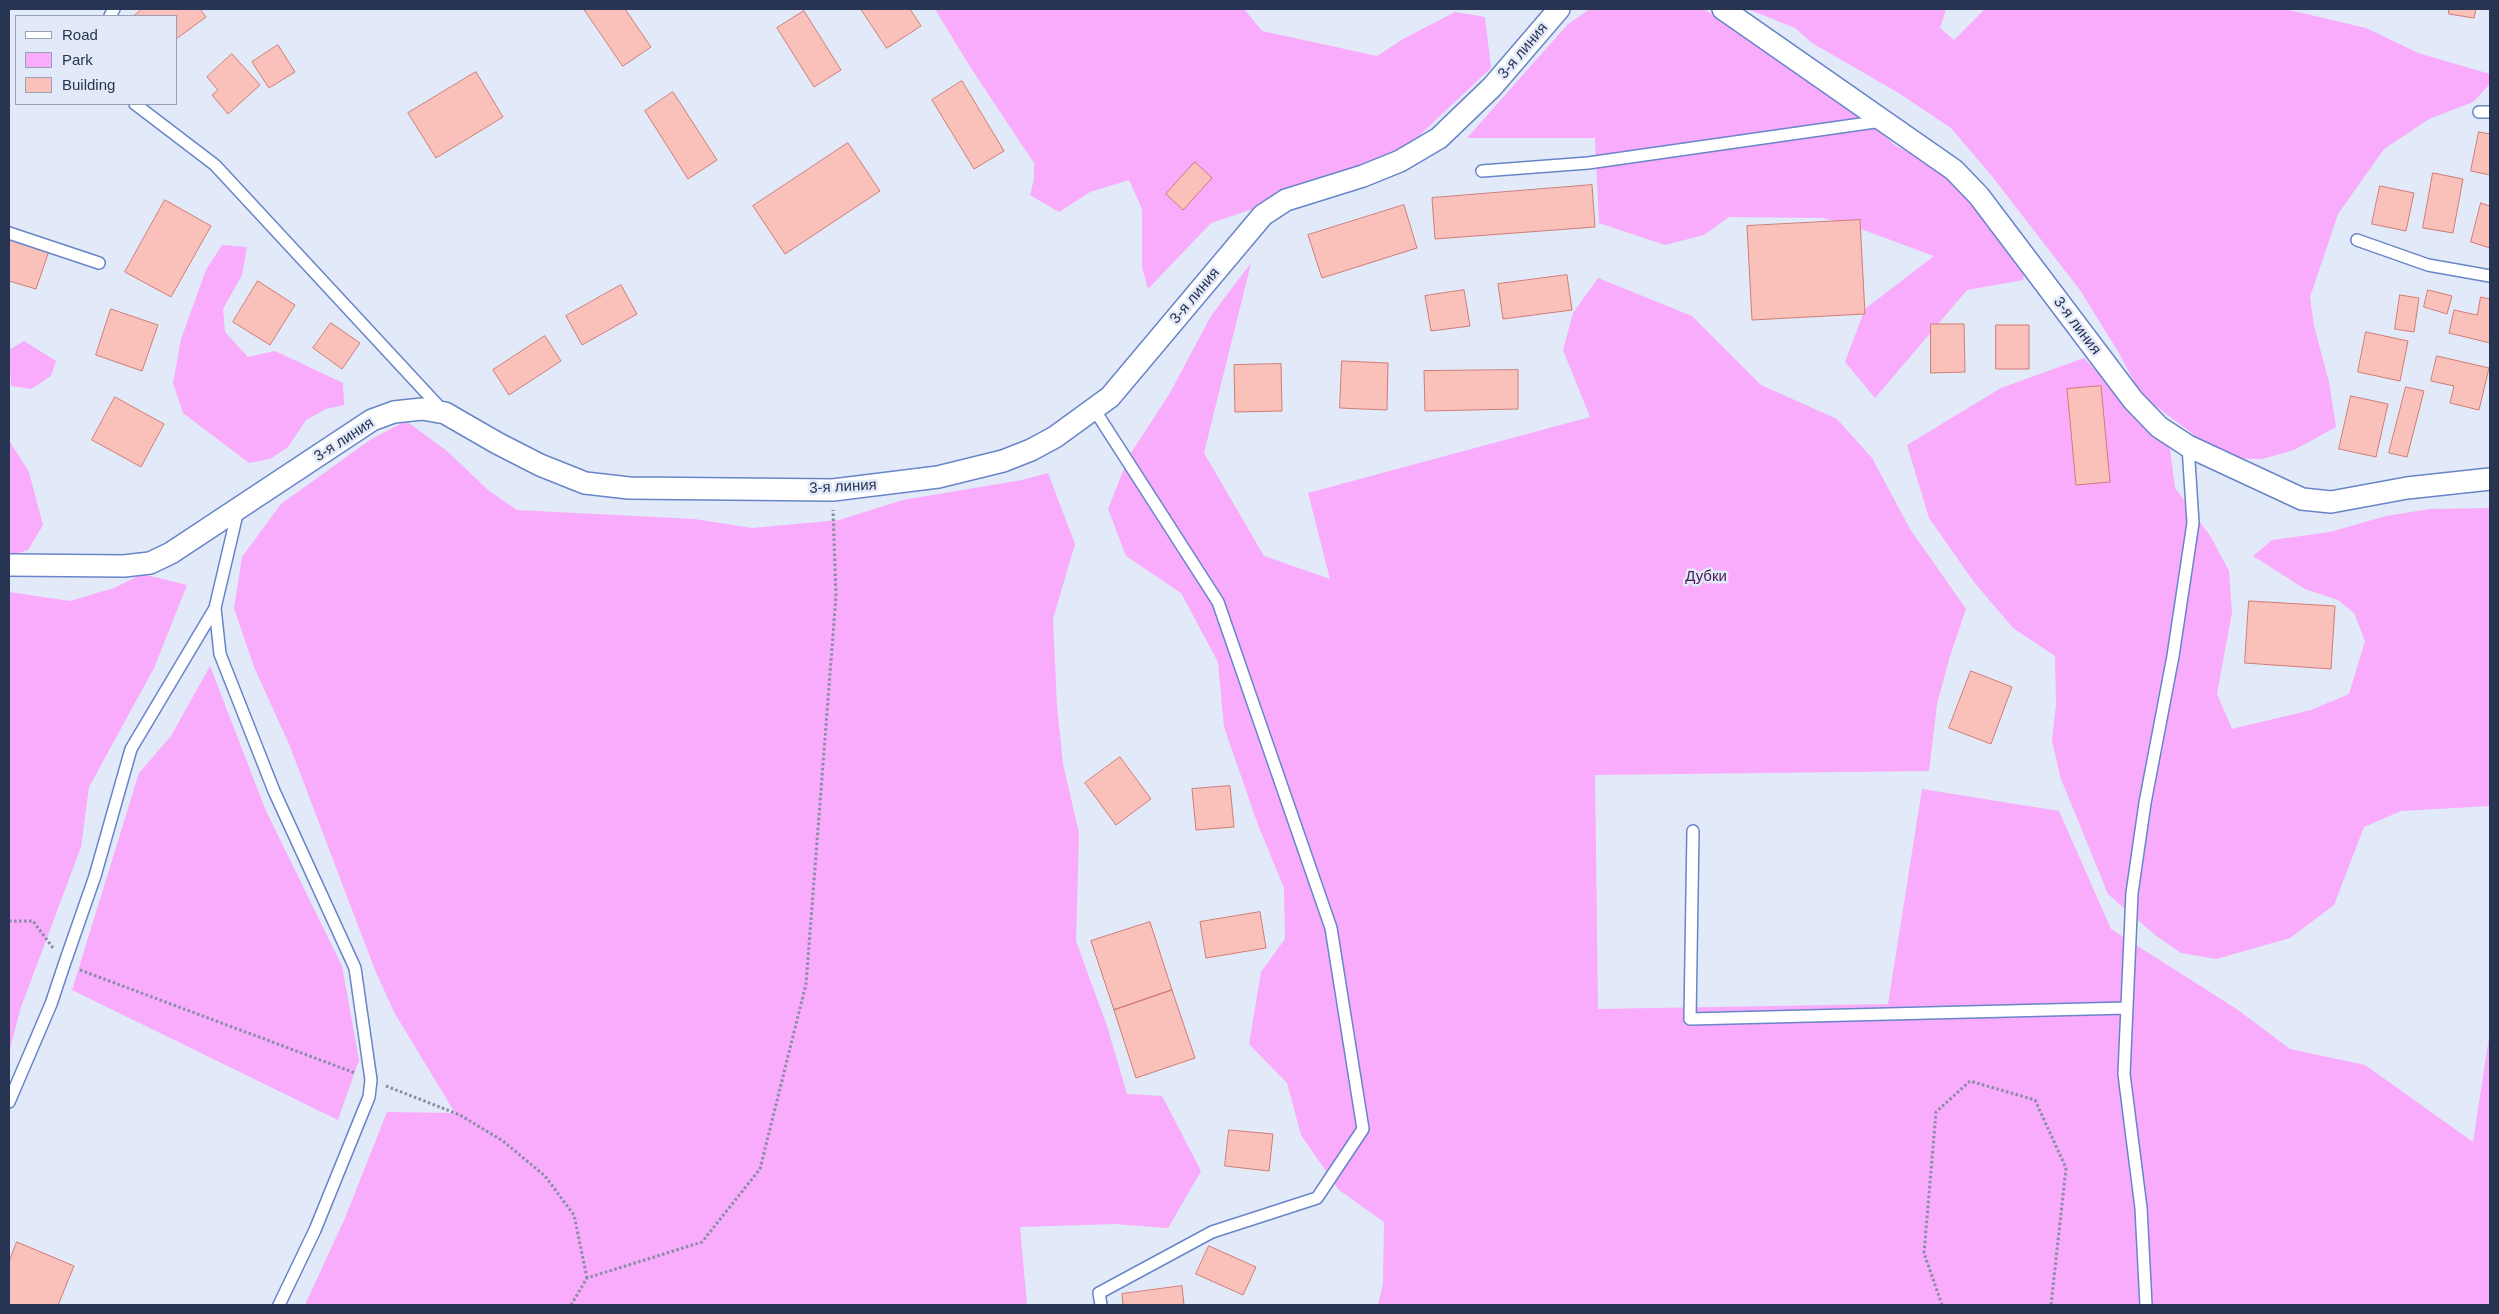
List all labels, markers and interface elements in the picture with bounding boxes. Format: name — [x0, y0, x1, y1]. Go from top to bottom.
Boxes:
legend — [15, 15, 178, 105]
street label: 3-я линия — [1494, 19, 1552, 83]
text: Road — [62, 26, 98, 43]
text: Park — [62, 51, 93, 68]
text: Building — [62, 76, 115, 93]
street label: 3-я линия — [1166, 264, 1224, 328]
street label: 3-я линия — [2049, 294, 2105, 358]
street label: 3-я линия — [311, 414, 377, 466]
street label: 3-я линия — [809, 476, 877, 498]
park label: Дубки — [1685, 568, 1727, 586]

